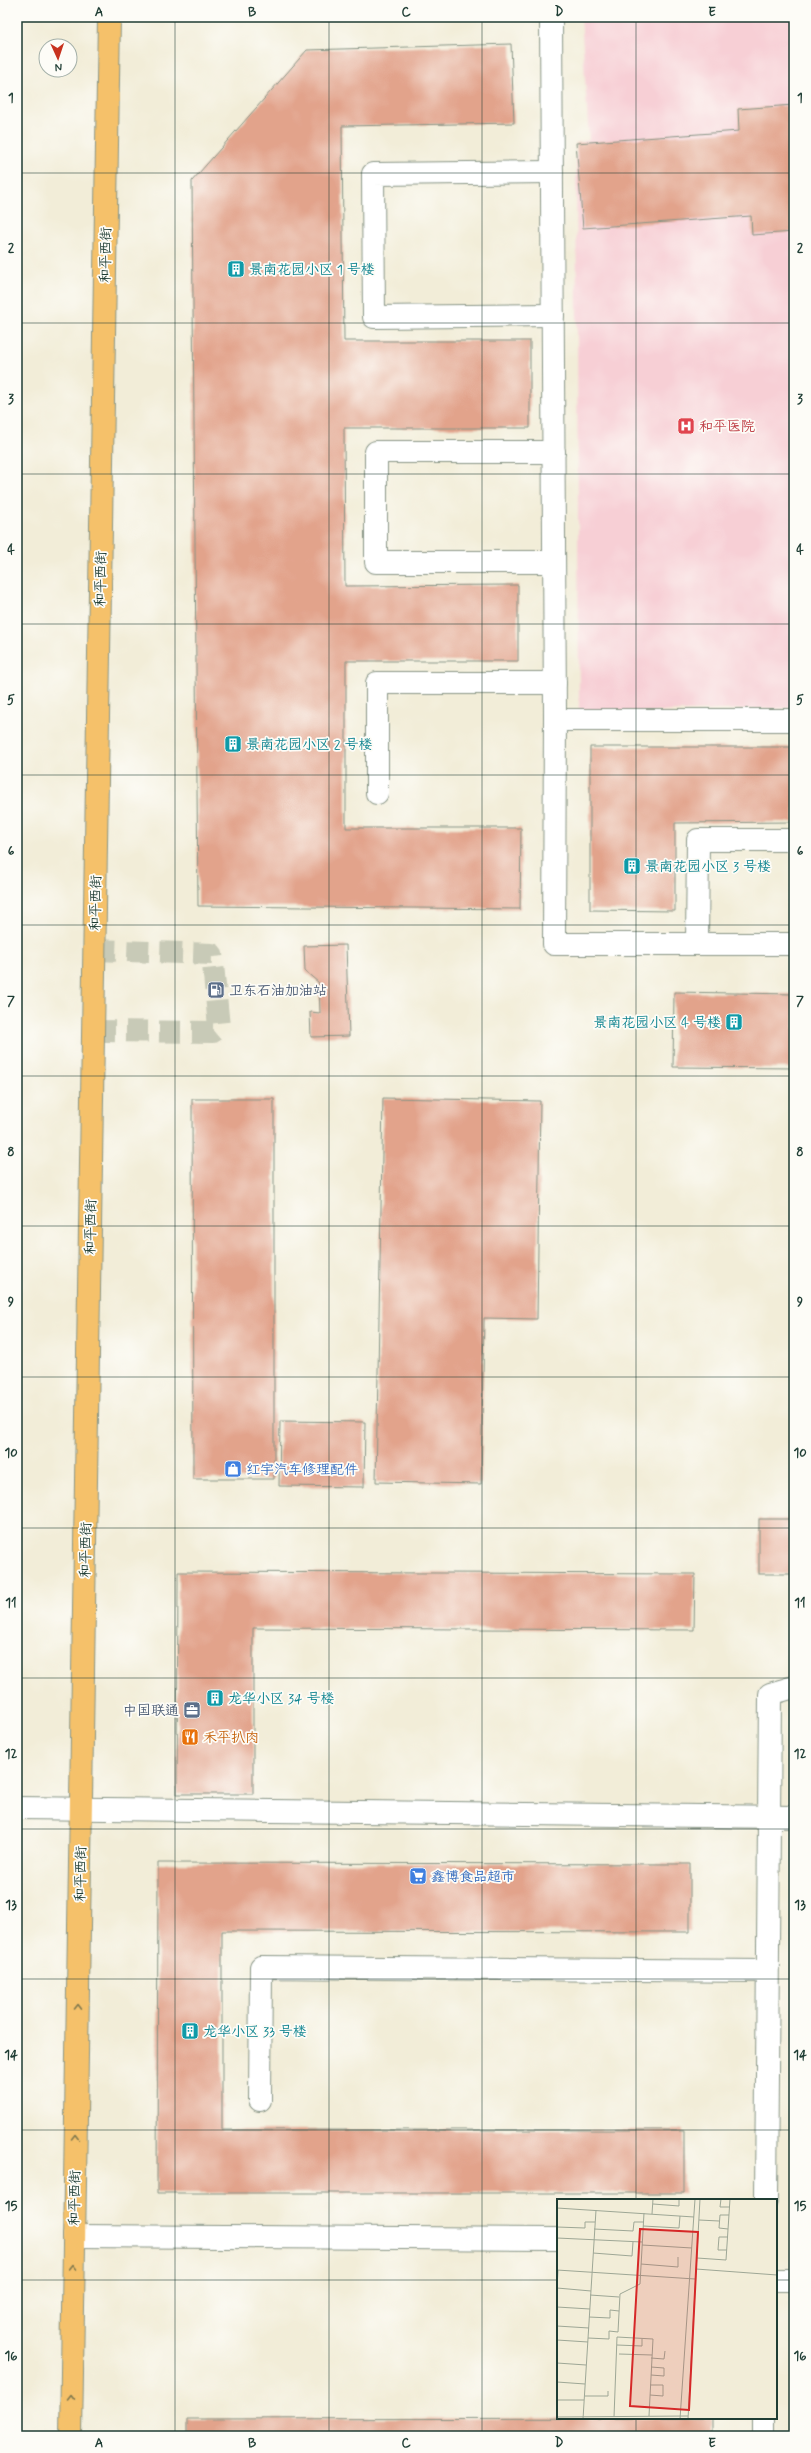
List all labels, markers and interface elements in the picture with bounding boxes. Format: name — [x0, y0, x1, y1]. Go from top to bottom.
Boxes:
text: A — [95, 4, 103, 21]
text: B — [248, 4, 257, 21]
text: C — [401, 4, 411, 21]
text: D — [555, 4, 564, 21]
text: E — [708, 4, 716, 21]
north arrow — [38, 38, 78, 78]
text: N — [54, 60, 62, 74]
text: 1 — [8, 90, 14, 107]
text: 1 — [797, 90, 803, 107]
street label: 和平西街 — [97, 227, 115, 283]
text: 2 — [8, 240, 15, 257]
text: 2 — [797, 240, 804, 257]
building icon: 景南花园小区 1 号楼 — [226, 259, 246, 279]
place label: 景南花园小区 1 号楼 — [249, 261, 375, 279]
text: 3 — [8, 391, 14, 408]
text: 3 — [797, 391, 803, 408]
hospital icon: 和平医院 — [676, 416, 696, 436]
place label: 和平医院 — [699, 418, 755, 436]
text: 4 — [7, 542, 15, 559]
text: 4 — [796, 542, 804, 559]
street label: 和平西街 — [92, 551, 110, 607]
text: 5 — [7, 692, 15, 709]
text: 5 — [796, 692, 804, 709]
building icon: 景南花园小区 2 号楼 — [223, 734, 243, 754]
place label: 景南花园小区 2 号楼 — [246, 736, 372, 754]
text: 6 — [8, 843, 15, 860]
text: 6 — [797, 843, 804, 860]
building icon: 景南花园小区 3 号楼 — [622, 856, 642, 876]
place label: 景南花园小区 3 号楼 — [645, 858, 771, 876]
street label: 和平西街 — [87, 875, 105, 931]
fuel station icon: 卫东石油加油站 — [206, 980, 226, 1000]
place label: 卫东石油加油站 — [229, 982, 327, 1000]
text: 7 — [7, 993, 15, 1010]
text: 7 — [796, 993, 804, 1010]
building icon: 景南花园小区 4 号楼 — [724, 1012, 744, 1032]
place label: 景南花园小区 4 号楼 — [593, 1014, 721, 1032]
text: 8 — [7, 1144, 15, 1161]
text: 8 — [796, 1144, 804, 1161]
street label: 和平西街 — [82, 1199, 100, 1255]
text: 9 — [8, 1294, 15, 1311]
text: 9 — [797, 1294, 804, 1311]
text: 10 — [4, 1445, 18, 1462]
text: 10 — [793, 1445, 807, 1462]
shop icon: 红宇汽车修理配件 — [223, 1459, 243, 1479]
place label: 红宇汽车修理配件 — [246, 1461, 358, 1479]
street label: 和平西街 — [77, 1522, 95, 1578]
text: 11 — [5, 1595, 17, 1612]
text: 11 — [794, 1595, 806, 1612]
building icon: 龙华小区 34 号楼 — [205, 1688, 225, 1708]
place label: 龙华小区 34 号楼 — [228, 1690, 334, 1708]
office icon: 中国联通 — [182, 1700, 202, 1720]
place label: 中国联通 — [123, 1702, 179, 1720]
restaurant icon: 禾平扒肉 — [180, 1727, 200, 1747]
place label: 禾平扒肉 — [203, 1729, 259, 1747]
text: 12 — [5, 1746, 17, 1763]
text: 12 — [794, 1746, 806, 1763]
street label: 和平西街 — [72, 1846, 90, 1902]
supermarket icon: 鑫博食品超市 — [408, 1866, 428, 1886]
place label: 鑫博食品超市 — [431, 1868, 515, 1886]
text: 13 — [5, 1897, 17, 1914]
text: 13 — [794, 1897, 806, 1914]
one-way arrow — [73, 2004, 82, 2010]
building icon: 龙华小区 33 号楼 — [180, 2021, 200, 2041]
place label: 龙华小区 33 号楼 — [203, 2023, 307, 2041]
text: 14 — [4, 2047, 18, 2064]
text: 14 — [793, 2047, 807, 2064]
one-way arrow — [71, 2134, 79, 2140]
street label: 和平西街 — [66, 2170, 84, 2226]
text: 15 — [5, 2198, 17, 2215]
text: 15 — [794, 2198, 806, 2215]
inset map — [557, 2199, 777, 2419]
one-way arrow — [69, 2264, 77, 2270]
text: 16 — [4, 2348, 18, 2365]
text: 16 — [793, 2348, 807, 2365]
one-way arrow — [67, 2394, 75, 2400]
text: A — [95, 2435, 103, 2452]
text: B — [248, 2435, 257, 2452]
text: C — [401, 2435, 411, 2452]
text: D — [555, 2435, 564, 2452]
text: E — [708, 2435, 716, 2452]

